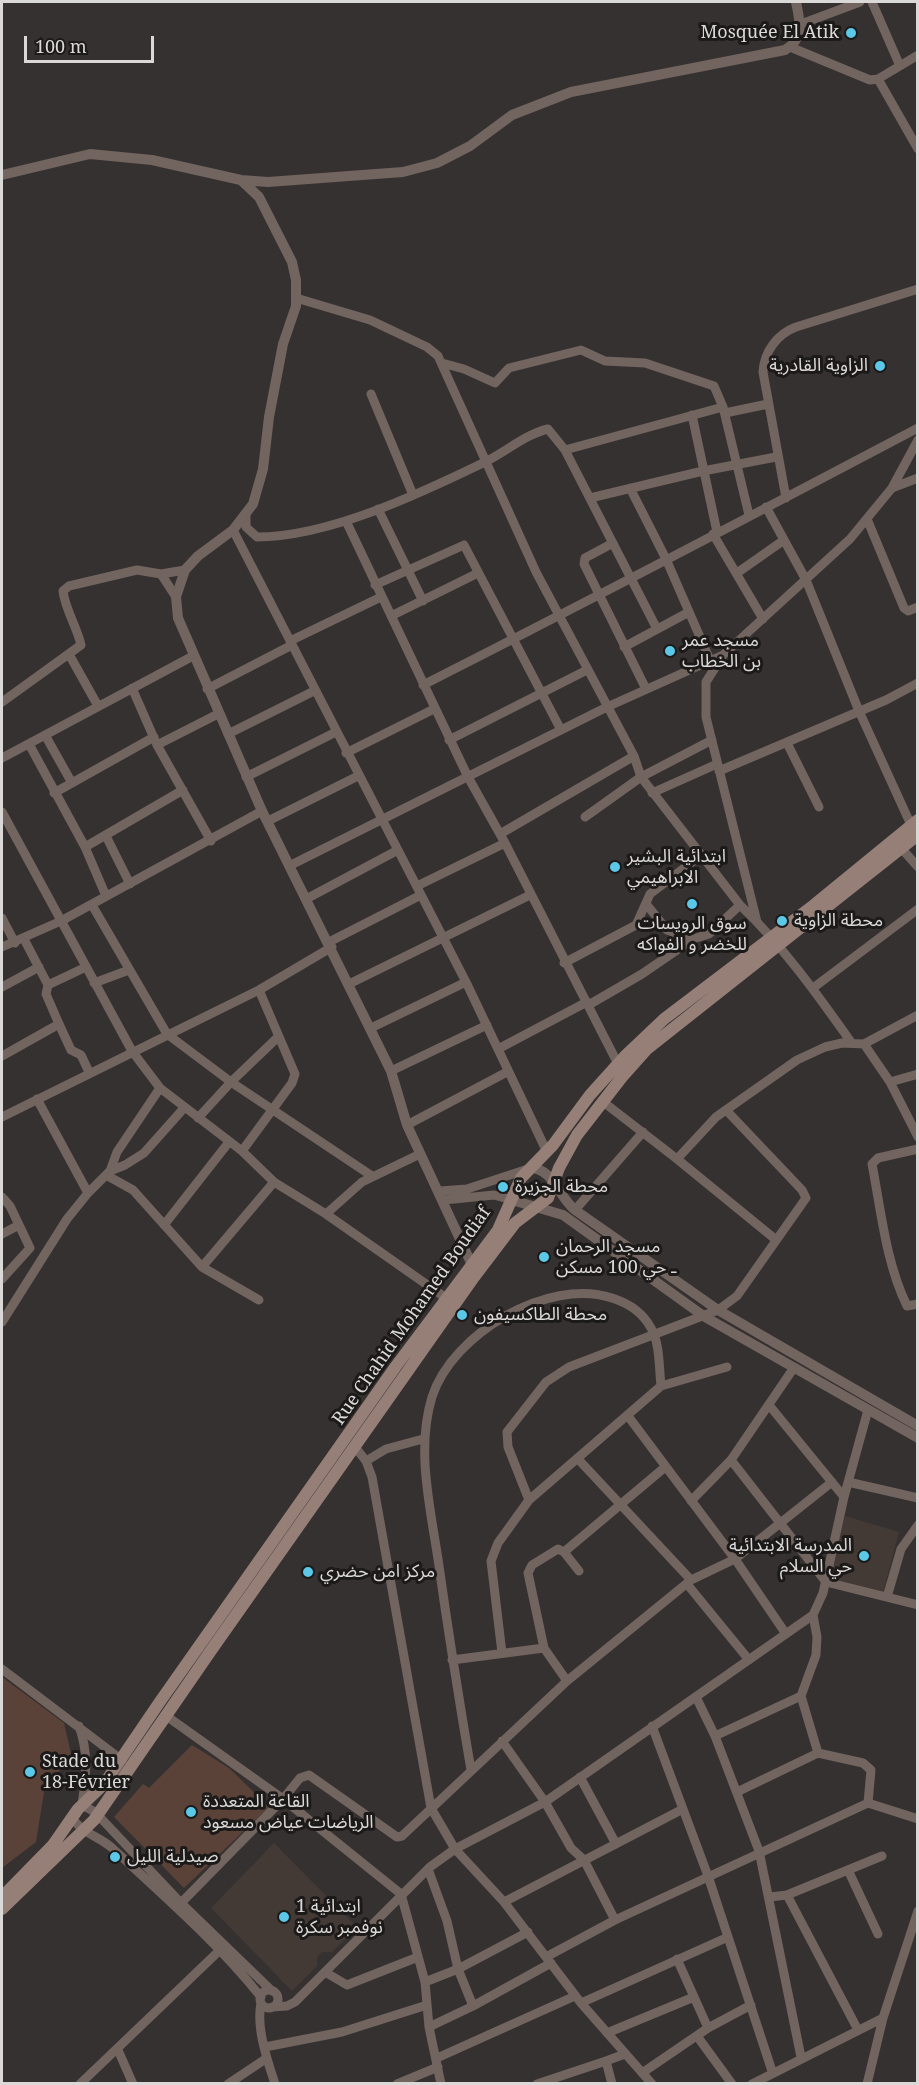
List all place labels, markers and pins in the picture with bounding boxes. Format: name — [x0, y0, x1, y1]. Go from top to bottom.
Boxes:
place label: Mosquée El Atik — [700, 22, 839, 44]
marker: Mosquée El Atik — [844, 26, 858, 40]
place label: الزاوية القادرية — [769, 355, 868, 377]
marker: الزاوية القادرية — [873, 359, 887, 373]
place label: مسجد عمر بن الخطاب — [682, 630, 761, 672]
marker: مسجد عمر بن الخطاب — [663, 644, 677, 658]
place label: ابتدائية البشير الابراهيمي — [627, 846, 726, 888]
marker: ابتدائية البشير الابراهيمي — [608, 860, 622, 874]
marker: سوق الرويسات للخضر و الفواكه — [685, 897, 699, 911]
place label: محطة الزاوية — [794, 910, 883, 932]
place label: سوق الرويسات للخضر و الفواكه — [637, 913, 747, 956]
marker: محطة الزاوية — [775, 914, 789, 928]
place label: محطة الجزيرة — [515, 1176, 608, 1198]
marker: محطة الجزيرة — [496, 1180, 510, 1194]
place label: مسجد الرحمان ـ حي 100 مسكن — [556, 1236, 676, 1278]
marker: مسجد الرحمان ـ حي 100 مسكن — [537, 1250, 551, 1264]
place label: محطة الطاكسيفون — [474, 1304, 607, 1326]
marker: محطة الطاكسيفون — [455, 1308, 469, 1322]
place label: المدرسة الابتدائية حي السلام — [729, 1535, 852, 1578]
marker: المدرسة الابتدائية حي السلام — [857, 1549, 871, 1563]
place label: مركز امن حضري — [320, 1561, 435, 1583]
marker: مركز امن حضري — [301, 1565, 315, 1579]
place label: Stade du 18-Février — [42, 1751, 130, 1794]
marker: Stade du 18-Février — [23, 1765, 37, 1779]
place label: القاعة المتعددة الرياضات عياض مسعود — [203, 1791, 374, 1834]
marker: القاعة المتعددة الرياضات عياض مسعود — [184, 1805, 198, 1819]
place label: صيدلية الليل — [127, 1846, 219, 1868]
marker: صيدلية الليل — [108, 1850, 122, 1864]
place label: ابتدائية 1 نوفمبر سكرة — [296, 1896, 383, 1938]
marker: ابتدائية 1 نوفمبر سكرة — [277, 1910, 291, 1924]

